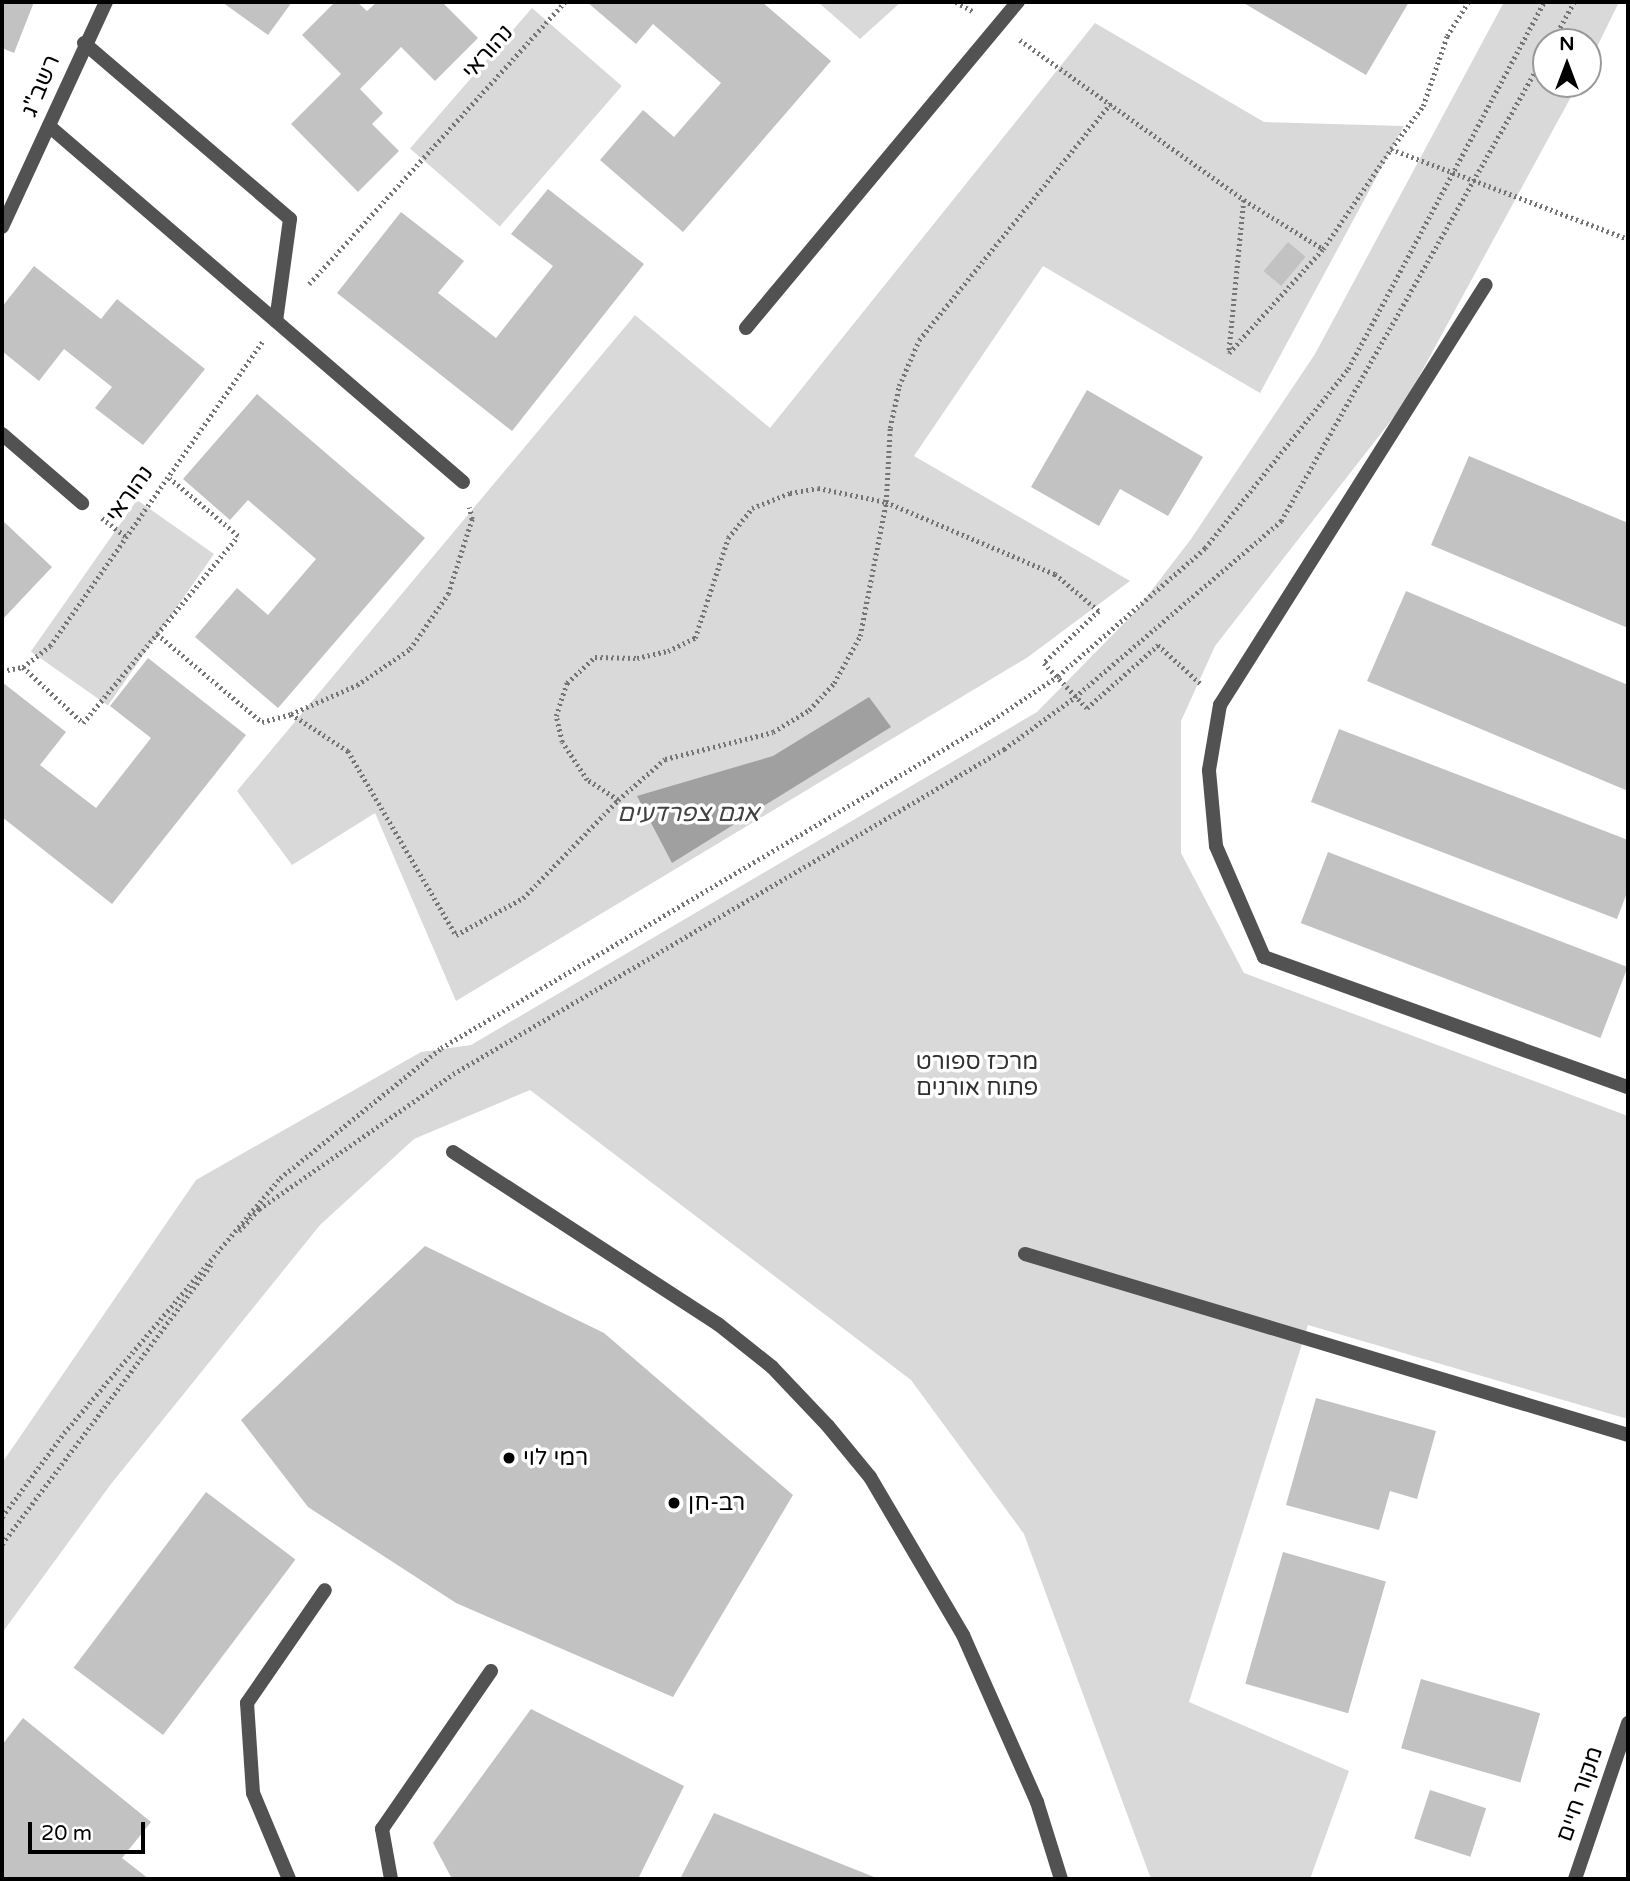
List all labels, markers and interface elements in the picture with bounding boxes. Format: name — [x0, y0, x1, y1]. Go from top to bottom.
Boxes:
street label: נהוראי — [457, 19, 519, 85]
north arrow — [1532, 28, 1602, 98]
text: N — [1559, 33, 1575, 55]
street label: רשב"ג — [16, 51, 66, 121]
street label: נהוראי — [100, 460, 160, 528]
water label: אגם צפרדעים — [617, 800, 759, 828]
park label: מרכז ספורט פתוח אורנים — [916, 1048, 1038, 1102]
place label: רמי לוי — [523, 1444, 588, 1472]
marker: רמי לוי — [501, 1450, 517, 1466]
place label: רב-חן — [688, 1489, 745, 1517]
marker: רב-חן — [666, 1495, 682, 1511]
street label: מקור חיים — [1551, 1743, 1609, 1845]
scale bar — [32, 1808, 149, 1852]
text: 20 m — [41, 1821, 92, 1846]

